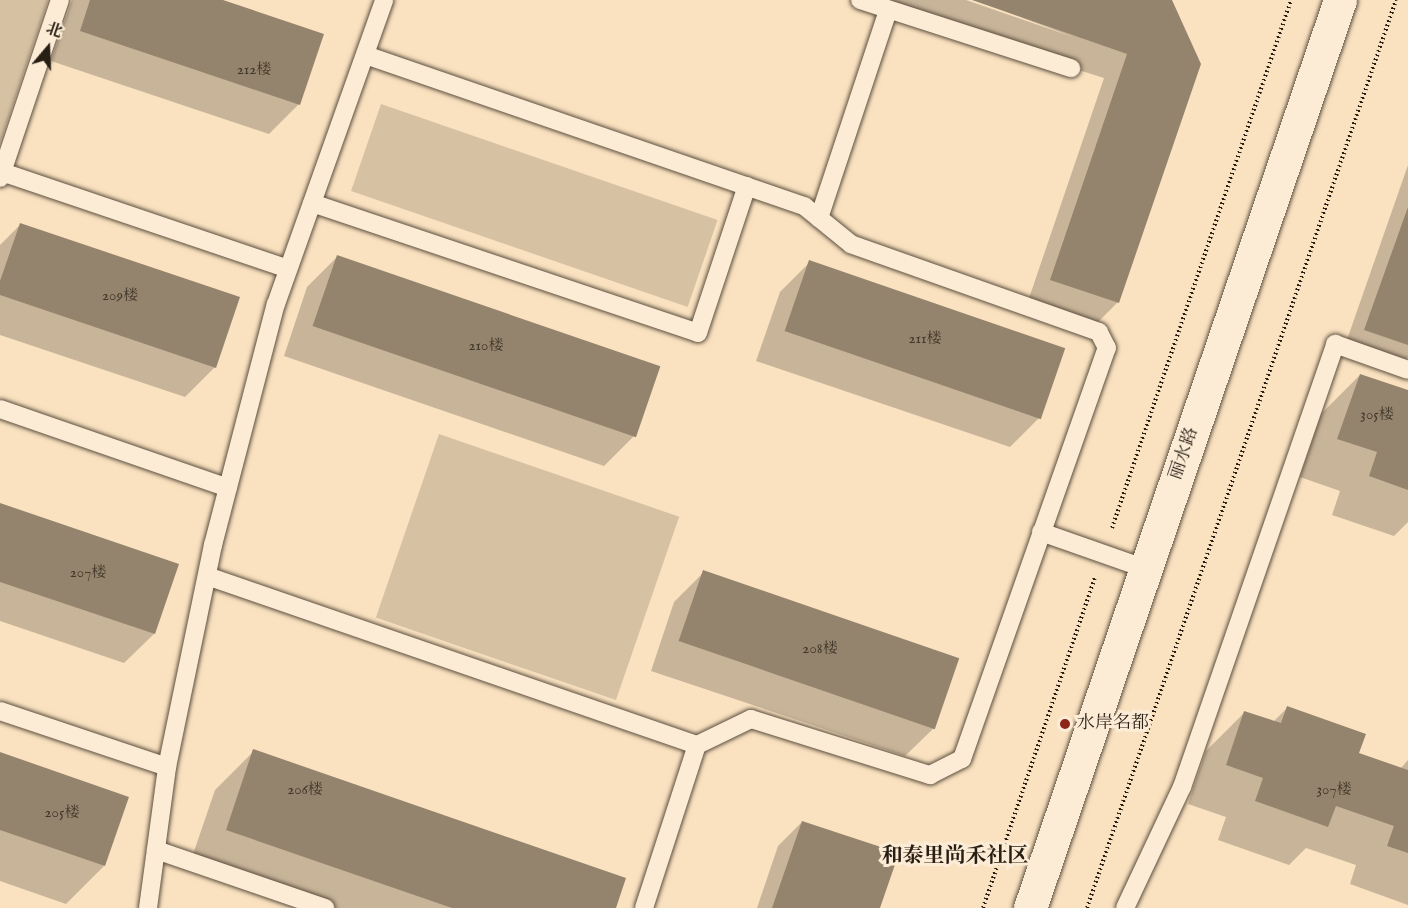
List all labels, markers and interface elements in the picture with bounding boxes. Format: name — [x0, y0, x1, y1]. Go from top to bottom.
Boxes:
north arrow — [18, 18, 78, 78]
text: 北 — [43, 19, 65, 43]
house number: 212楼 — [237, 61, 271, 79]
house number: 209楼 — [102, 287, 138, 305]
house number: 211楼 — [908, 330, 942, 348]
house number: 210楼 — [469, 337, 503, 355]
house number: 305楼 — [1360, 406, 1394, 424]
street label: 丽水路 — [1166, 425, 1204, 483]
house number: 207楼 — [70, 564, 106, 582]
house number: 208楼 — [802, 640, 838, 658]
place label: 水岸名都 — [1077, 713, 1149, 735]
marker: 水岸名都 — [1058, 717, 1072, 731]
house number: 206楼 — [287, 781, 323, 799]
house number: 307楼 — [1317, 781, 1351, 799]
house number: 205楼 — [45, 804, 79, 822]
district label: 和泰里尚禾社区 — [882, 844, 1028, 870]

